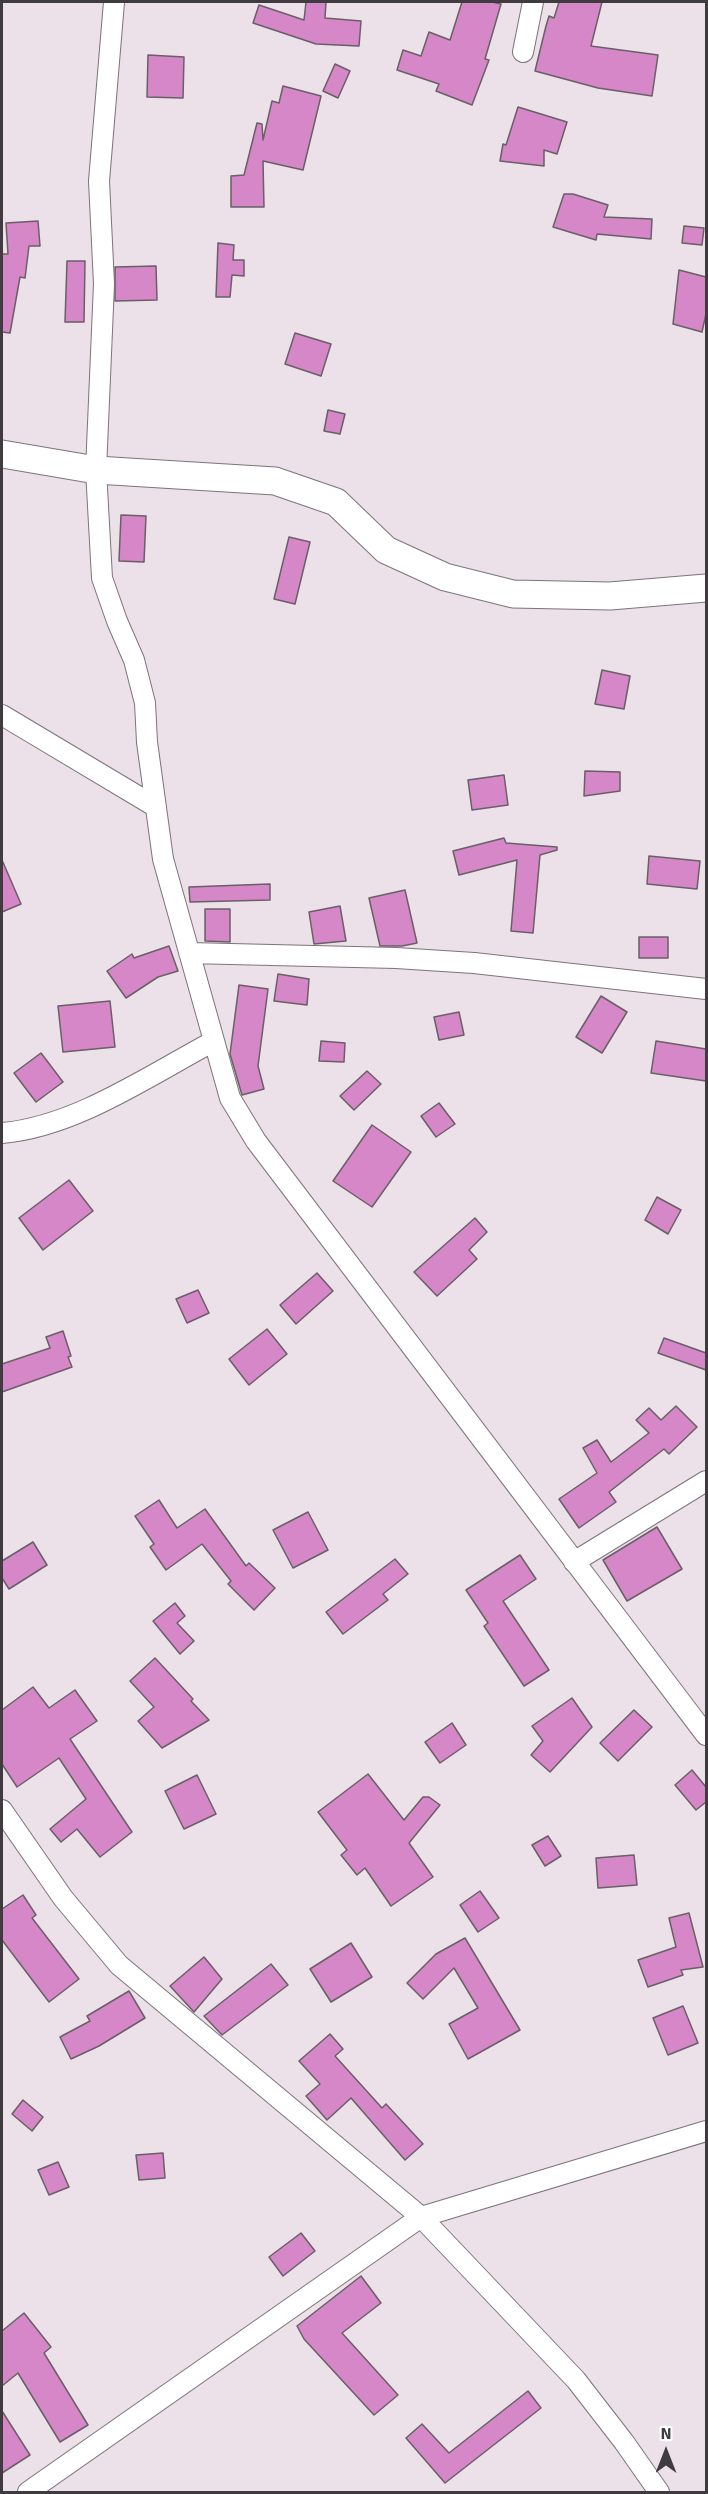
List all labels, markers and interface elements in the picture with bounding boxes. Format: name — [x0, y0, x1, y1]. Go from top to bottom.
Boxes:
north arrow — [636, 2422, 696, 2482]
text: N — [660, 2424, 672, 2444]

